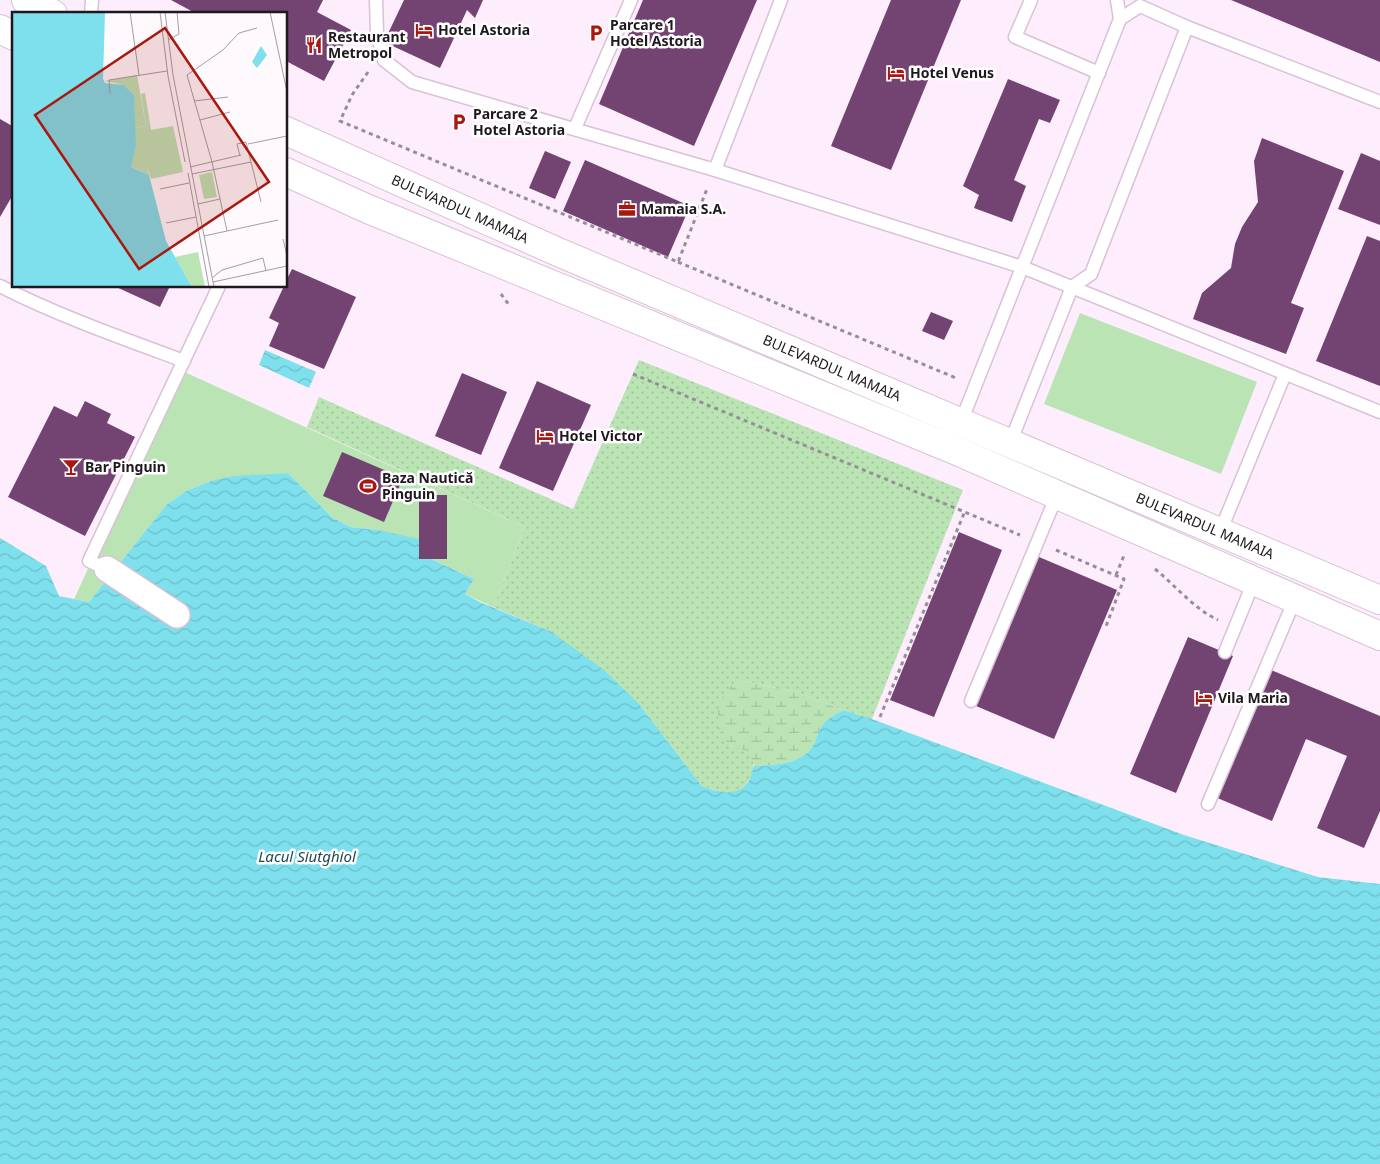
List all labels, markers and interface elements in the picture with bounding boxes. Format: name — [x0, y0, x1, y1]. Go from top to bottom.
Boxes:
inset map — [12, 12, 288, 288]
place label: Parcare 1 Hotel Astoria — [610, 15, 702, 50]
hotel icon: Hotel Astoria — [414, 20, 434, 40]
place label: Hotel Astoria — [438, 20, 530, 39]
parking icon: Parcare 1 Hotel Astoria — [586, 23, 606, 43]
place label: Restaurant Metropol — [328, 27, 406, 62]
restaurant icon: Restaurant Metropol — [304, 35, 324, 55]
hotel icon: Hotel Venus — [886, 63, 906, 83]
place label: Hotel Venus — [910, 63, 994, 82]
place label: Parcare 2 Hotel Astoria — [473, 104, 565, 139]
parking icon: Parcare 2 Hotel Astoria — [449, 112, 469, 132]
street label: BULEVARDUL MAMAIA — [389, 170, 532, 247]
office icon: Mamaia S.A. — [617, 199, 637, 219]
place label: Mamaia S.A. — [641, 199, 726, 218]
street label: BULEVARDUL MAMAIA — [760, 330, 904, 405]
hotel icon: Hotel Victor — [535, 426, 555, 446]
place label: Hotel Victor — [559, 426, 643, 445]
bar icon: Bar Pinguin — [61, 457, 81, 477]
place label: Bar Pinguin — [85, 457, 166, 476]
place label: Baza Nautică Pinguin — [382, 468, 473, 503]
sports icon: Baza Nautică Pinguin — [358, 476, 378, 496]
street label: BULEVARDUL MAMAIA — [1133, 488, 1277, 563]
hotel icon: Vila Maria — [1194, 688, 1214, 708]
place label: Vila Maria — [1218, 688, 1288, 707]
water label: Lacul Siutghiol — [258, 846, 357, 866]

